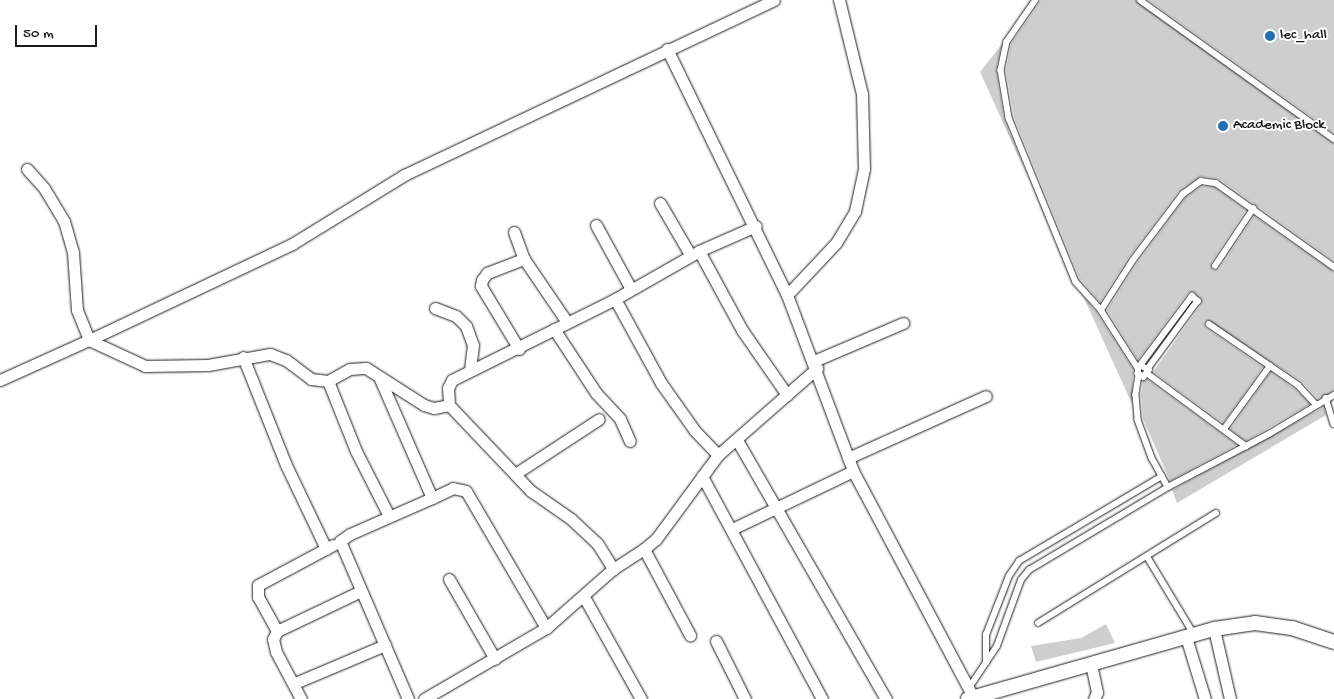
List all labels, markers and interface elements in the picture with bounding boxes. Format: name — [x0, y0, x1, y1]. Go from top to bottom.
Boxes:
scale bar — [18, 15, 100, 47]
text: 50 m — [23, 25, 54, 43]
place label: lec_hall — [1280, 27, 1327, 45]
marker: lec_hall — [1264, 30, 1276, 42]
place label: Academic Block — [1233, 117, 1325, 135]
marker: Academic Block — [1217, 120, 1229, 132]

